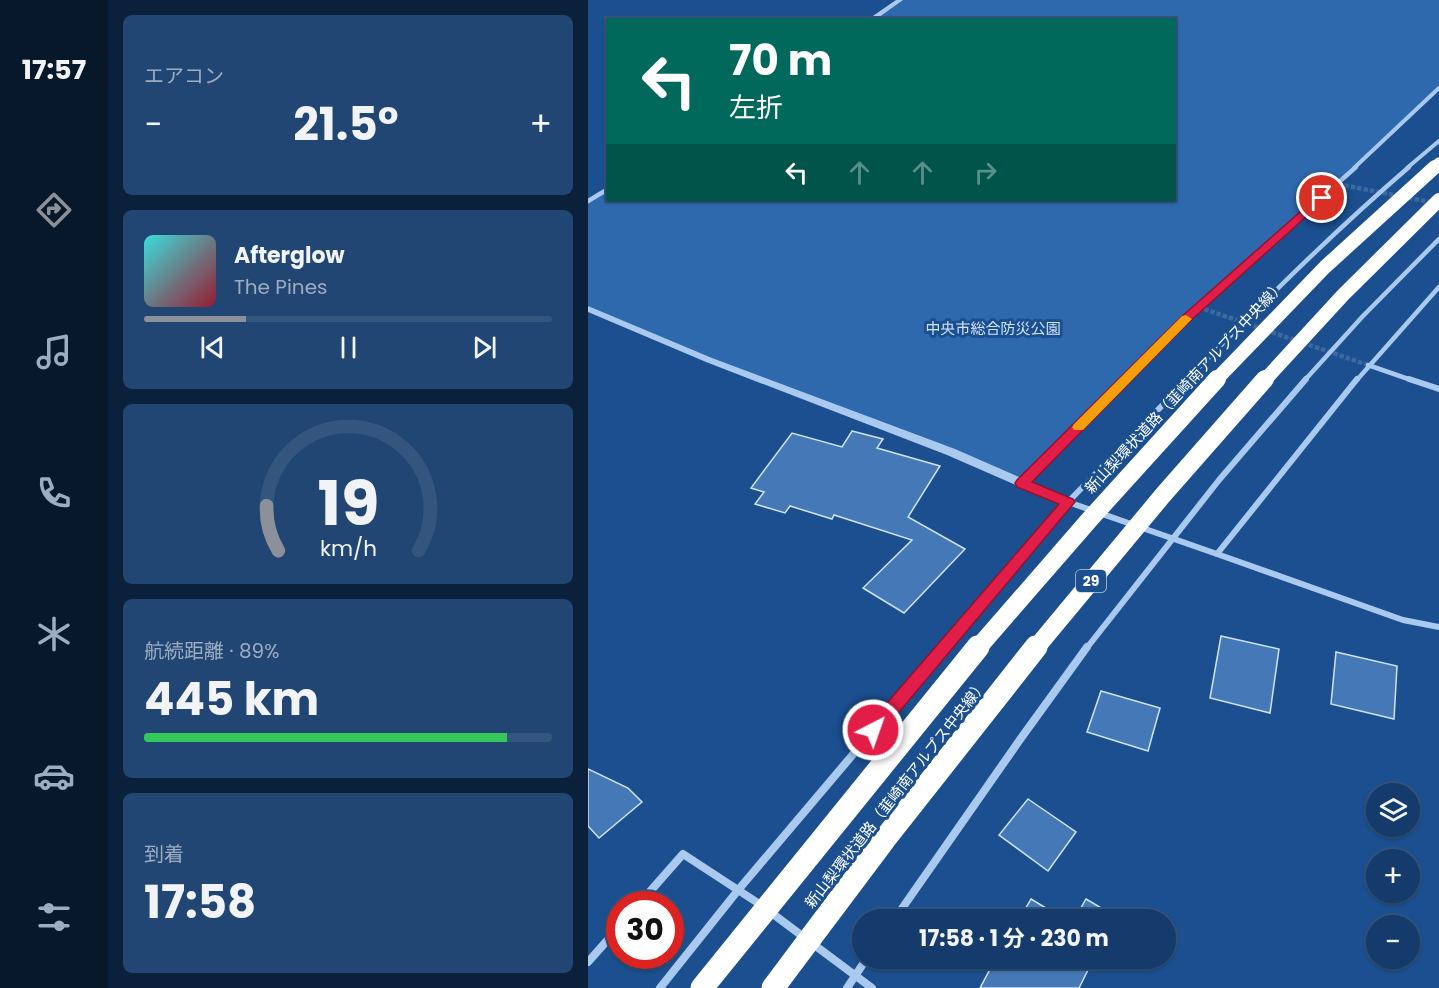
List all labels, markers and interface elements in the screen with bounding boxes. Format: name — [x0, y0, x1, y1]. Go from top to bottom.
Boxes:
text: 70 m — [729, 31, 832, 90]
icon: left — [630, 42, 708, 120]
text: 17:57 — [22, 51, 86, 88]
text: エアコン — [144, 62, 224, 90]
text: 左折 — [729, 89, 783, 126]
text: 21.5° — [293, 93, 399, 156]
text: − — [144, 101, 162, 148]
text: + — [529, 101, 552, 148]
icon: left — [780, 156, 813, 189]
icon: ahead — [843, 156, 876, 189]
icon: ahead — [906, 156, 939, 189]
icon: right — [969, 156, 1002, 189]
pin — [1296, 172, 1347, 223]
icon: arrive — [1305, 181, 1338, 214]
icon: directions — [33, 189, 75, 231]
text: Afterglow — [234, 240, 345, 271]
text: The Pines — [234, 273, 328, 301]
street label: 新山梨環状道路（韮崎南アルプス中央線） — [1080, 275, 1289, 498]
park label: 中央市総合防災公園 — [925, 318, 1061, 339]
icon: music — [33, 331, 75, 373]
icon: previous — [196, 331, 229, 364]
icon: pause — [332, 331, 365, 364]
icon: next — [468, 331, 501, 364]
text: 19 — [317, 459, 379, 547]
icon: phone — [33, 472, 75, 514]
text: km/h — [319, 533, 377, 564]
road number: 29 — [1076, 570, 1106, 592]
icon: climate — [33, 613, 75, 655]
text: 航続距離 · 89% — [144, 637, 279, 665]
text: 445 km — [144, 668, 319, 731]
street label: 新山梨環状道路（韮崎南アルプス中央線） — [800, 675, 992, 912]
position arrow — [841, 698, 905, 762]
icon: car — [33, 755, 75, 797]
map controls — [1366, 783, 1420, 969]
button: layers — [1366, 783, 1420, 837]
text: 到着 — [144, 840, 184, 868]
button: + — [1366, 849, 1420, 903]
text: 17:58 — [144, 871, 256, 934]
speed limit sign: 30 — [606, 891, 684, 969]
icon: filters — [33, 896, 75, 938]
button: − — [1366, 915, 1420, 969]
text: 17:58 · 1 分 · 230 m — [919, 923, 1109, 954]

